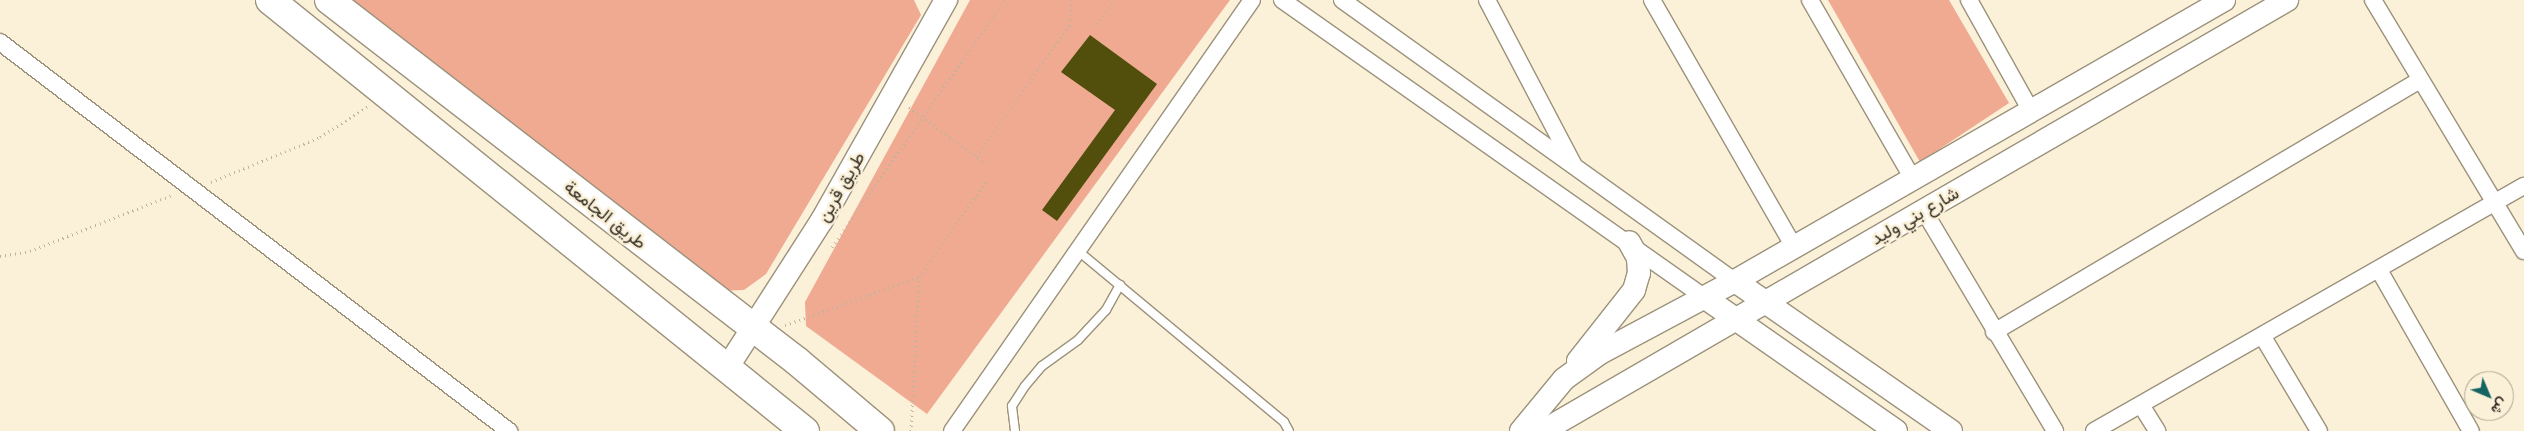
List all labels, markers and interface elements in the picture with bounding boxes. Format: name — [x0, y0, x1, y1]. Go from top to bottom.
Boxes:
street label: طريق قرين — [812, 148, 870, 226]
street label: طريق الجامعة — [560, 176, 650, 254]
street label: شارع بني وليد — [1867, 182, 1963, 250]
north arrow — [2464, 371, 2514, 421]
text: ش — [2487, 394, 2511, 418]

